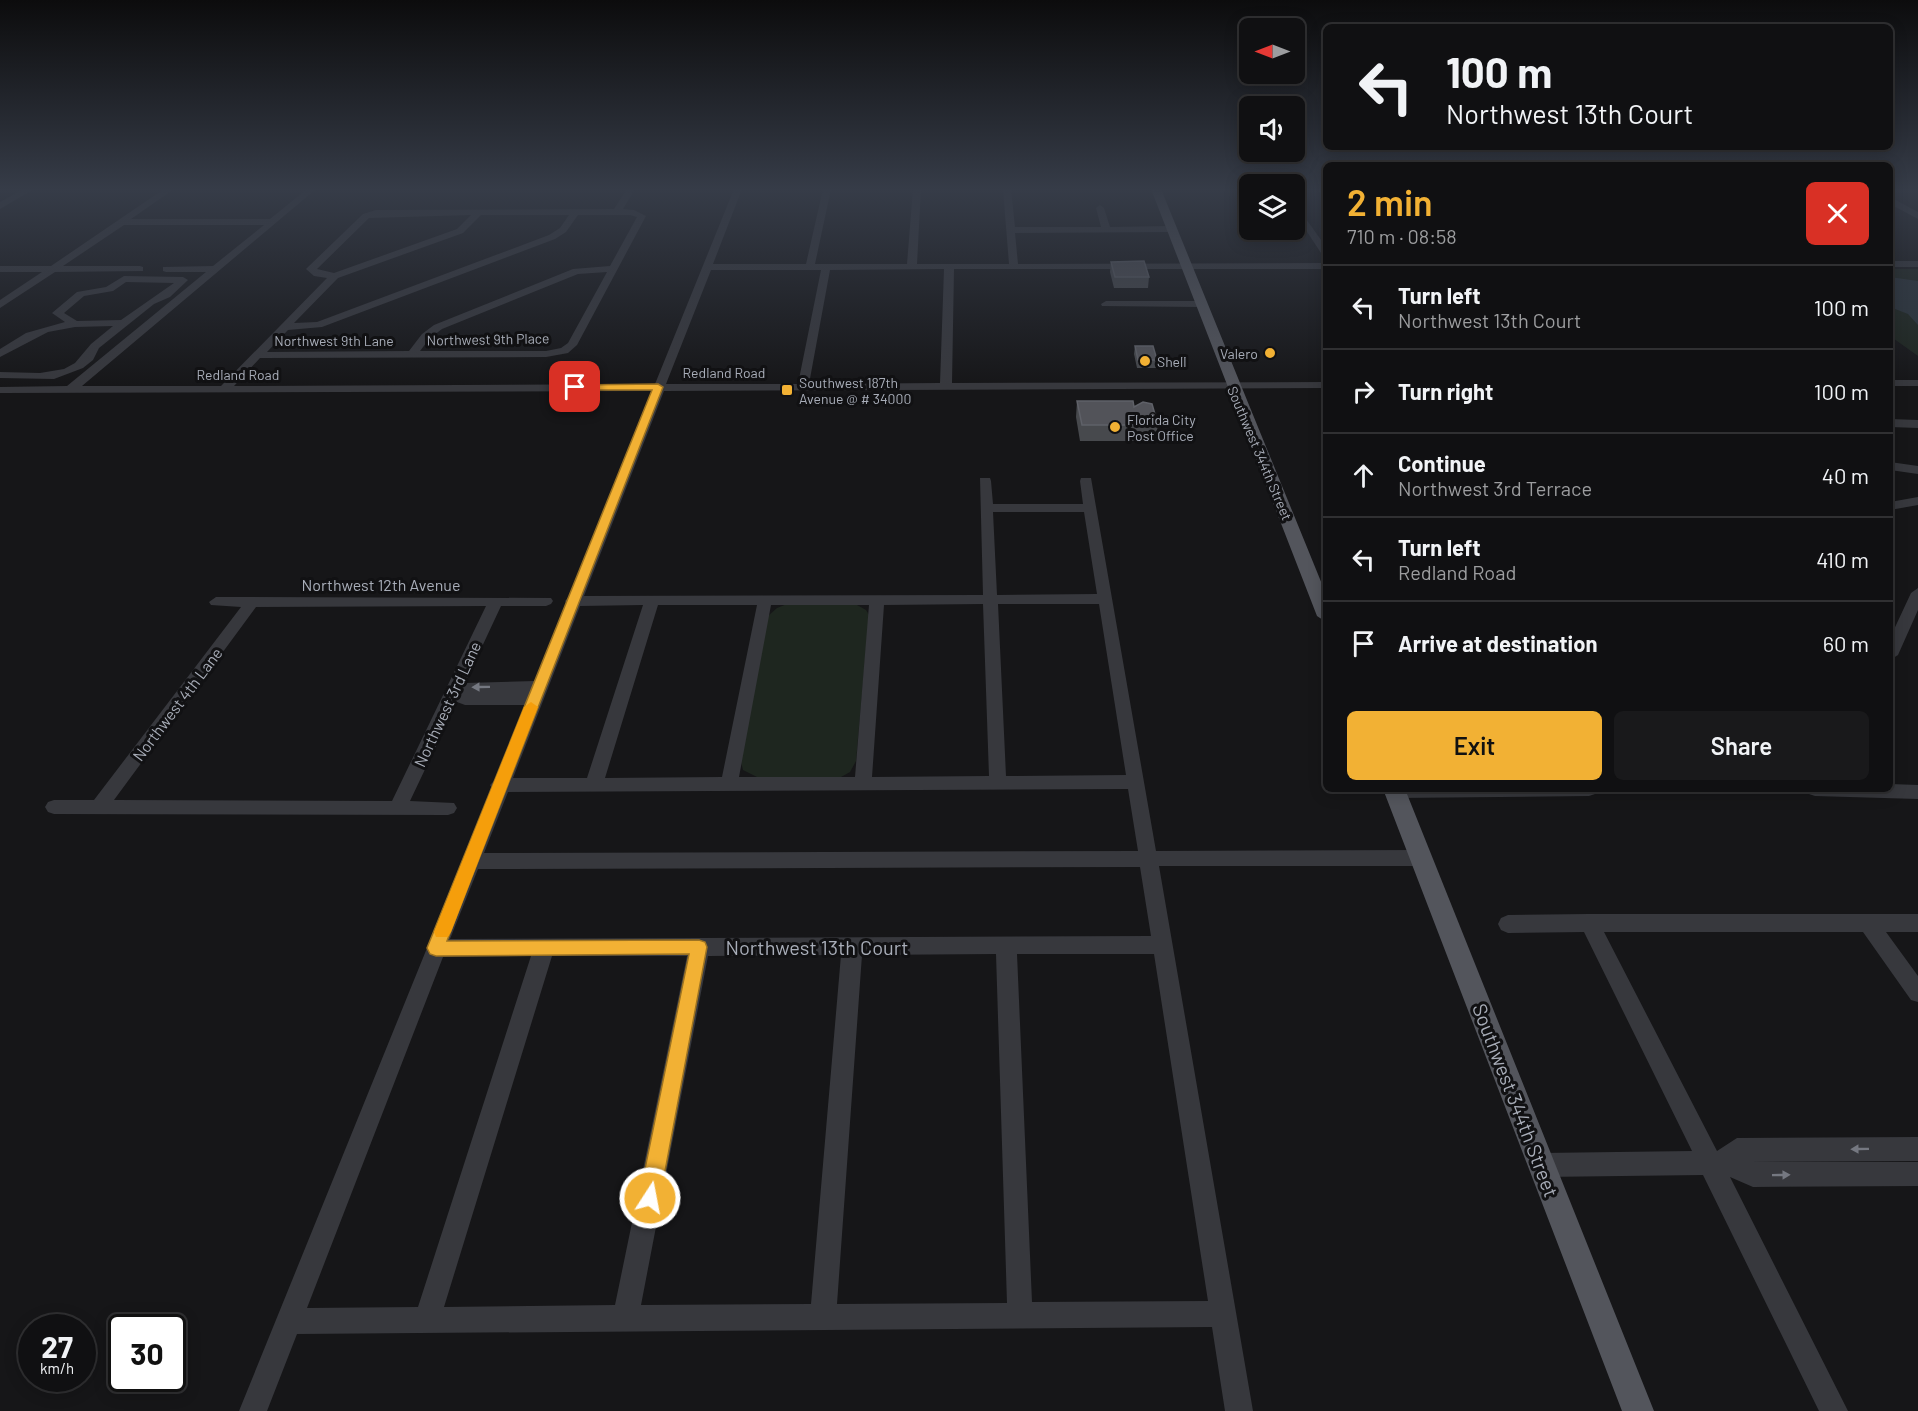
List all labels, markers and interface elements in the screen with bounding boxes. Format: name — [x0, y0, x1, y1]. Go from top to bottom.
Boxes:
north arrow — [1239, 18, 1305, 84]
map controls — [1239, 18, 1305, 240]
text: 100 m — [1446, 46, 1552, 96]
icon: left — [1347, 48, 1425, 126]
button: sound — [1239, 96, 1305, 162]
text: Northwest 13th Court — [1446, 97, 1693, 129]
button: layers — [1239, 174, 1305, 240]
text: 2 min — [1347, 180, 1433, 223]
button: close — [1806, 182, 1869, 245]
text: 710 m · 08:58 — [1347, 224, 1457, 248]
text: Turn left — [1398, 282, 1481, 308]
icon: left — [1347, 291, 1380, 324]
text: 100 m — [1814, 294, 1869, 320]
text: Northwest 13th Court — [1398, 308, 1581, 332]
street label: Northwest 9th Place — [426, 329, 550, 349]
street label: Northwest 9th Lane — [274, 332, 394, 349]
place label: Valero — [1220, 345, 1258, 362]
marker: Valero — [1263, 346, 1277, 360]
place label: Shell — [1157, 353, 1187, 370]
marker: Shell — [1138, 354, 1152, 368]
pin — [549, 361, 600, 412]
street label: Redland Road — [683, 364, 765, 381]
street label: Redland Road — [197, 366, 279, 383]
icon: arrive — [558, 370, 591, 403]
place label: Southwest 187th Avenue @ # 34000 — [799, 374, 911, 407]
icon: right — [1347, 375, 1380, 408]
text: Turn right — [1398, 378, 1493, 404]
text: 100 m — [1814, 378, 1869, 404]
marker: Southwest 187th Avenue @ # 34000 — [780, 383, 794, 397]
street label: Southwest 344th Street — [1224, 383, 1296, 523]
place label: Florida City Post Office — [1127, 411, 1196, 444]
marker: Florida City Post Office — [1108, 420, 1122, 434]
text: Continue — [1398, 450, 1486, 476]
icon: ahead — [1347, 459, 1380, 492]
text: 40 m — [1822, 462, 1869, 488]
text: Northwest 3rd Terrace — [1398, 476, 1592, 500]
text: Turn left — [1398, 534, 1481, 560]
icon: left — [1347, 543, 1380, 576]
text: 410 m — [1816, 546, 1869, 572]
text: Redland Road — [1398, 560, 1516, 584]
street label: Northwest 12th Avenue — [302, 575, 460, 594]
icon: arrive — [1347, 627, 1380, 660]
text: Arrive at destination — [1398, 630, 1597, 656]
text: 60 m — [1823, 630, 1869, 656]
street label: Northwest 3rd Lane — [410, 638, 484, 770]
street label: Northwest 4th Lane — [128, 644, 226, 764]
one-way arrow — [472, 682, 491, 692]
button: Exit — [1347, 711, 1602, 780]
button: Share — [1614, 711, 1869, 780]
street label: Northwest 13th Court — [725, 935, 909, 959]
street label: Southwest 344th Street — [1468, 1000, 1564, 1200]
one-way arrow — [1850, 1144, 1869, 1154]
position arrow — [618, 1166, 682, 1230]
one-way arrow — [1771, 1170, 1790, 1180]
speed limit sign: 30 — [108, 1314, 186, 1392]
text: 27 — [41, 1328, 73, 1364]
text: km/h — [40, 1359, 74, 1377]

